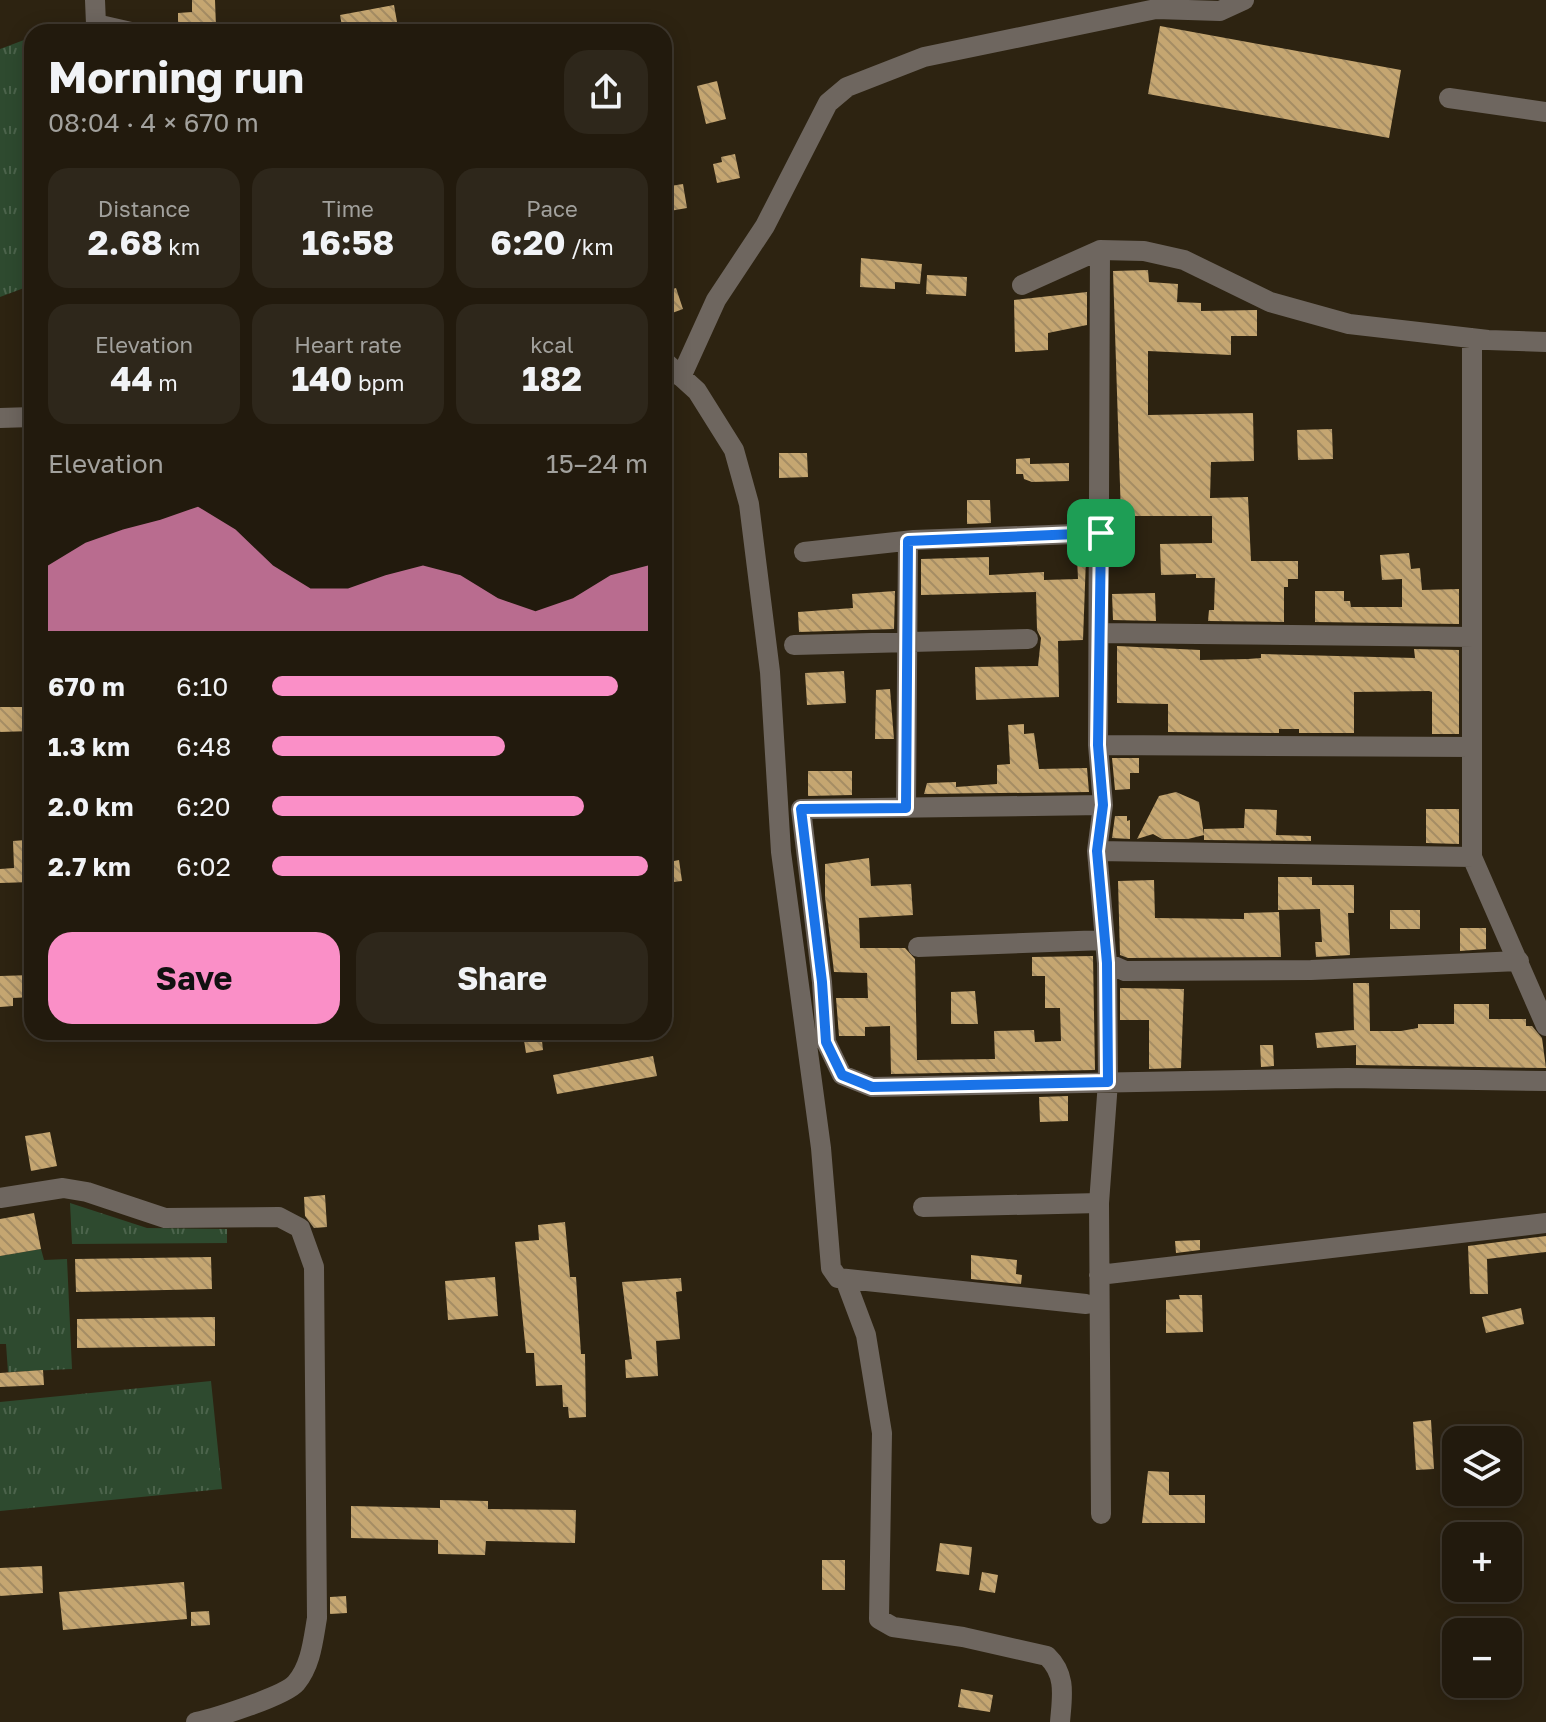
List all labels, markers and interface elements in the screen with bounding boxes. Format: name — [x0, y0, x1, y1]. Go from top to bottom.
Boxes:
text: Morning run — [48, 50, 304, 103]
button: share — [564, 50, 648, 134]
text: 08:04 · 4 × 670 m — [48, 107, 259, 138]
text: Distance — [98, 195, 190, 222]
text: Time — [322, 195, 374, 222]
text: Pace — [526, 195, 578, 222]
text: 2.68 — [88, 222, 163, 262]
text: 16:58 — [302, 222, 394, 262]
text: 6:20 — [490, 222, 566, 262]
text: km — [163, 233, 200, 260]
text: /km — [566, 233, 614, 260]
text: Elevation — [95, 331, 193, 358]
text: Heart rate — [294, 331, 402, 358]
text: kcal — [530, 331, 574, 358]
text: 44 — [110, 358, 153, 398]
text: 140 — [292, 358, 352, 398]
text: 182 — [522, 358, 582, 398]
text: m — [153, 369, 178, 396]
text: bpm — [352, 369, 404, 396]
text: Elevation — [48, 448, 164, 479]
text: 15–24 m — [546, 448, 648, 479]
pin — [1067, 499, 1135, 567]
icon: arrive — [1079, 511, 1123, 555]
text: 670 m — [48, 671, 125, 702]
text: 6:10 — [176, 671, 228, 702]
text: 1.3 km — [48, 731, 130, 762]
text: 6:48 — [176, 731, 231, 762]
text: 2.0 km — [48, 791, 133, 822]
text: 6:20 — [176, 791, 231, 822]
text: 2.7 km — [48, 851, 131, 882]
text: 6:02 — [176, 851, 231, 882]
button: Save — [48, 932, 340, 1024]
button: Share — [356, 932, 648, 1024]
map controls — [1442, 1426, 1522, 1698]
button: layers — [1442, 1426, 1522, 1506]
button: + — [1442, 1522, 1522, 1602]
button: − — [1442, 1618, 1522, 1698]

